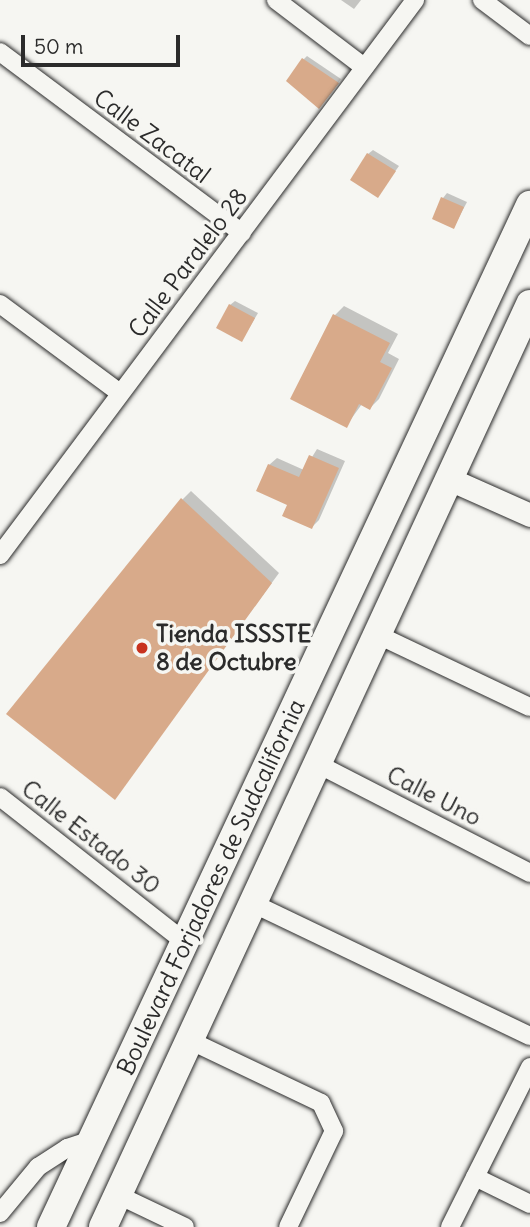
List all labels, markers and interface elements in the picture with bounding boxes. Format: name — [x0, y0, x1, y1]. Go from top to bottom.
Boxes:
scale bar — [24, 21, 184, 65]
text: 50 m — [34, 33, 83, 60]
street label: Calle Zacatal — [88, 83, 216, 189]
street label: Calle Paralelo 28 — [123, 183, 253, 343]
place label: Tienda ISSSTE 8 de Octubre — [156, 620, 311, 676]
marker: Tienda ISSSTE 8 de Octubre — [134, 640, 150, 656]
street label: Boulevard Forjadores de Sudcalifornia — [111, 694, 311, 1080]
street label: Calle Uno — [382, 760, 486, 832]
street label: Calle Estado 30 — [16, 774, 166, 900]

